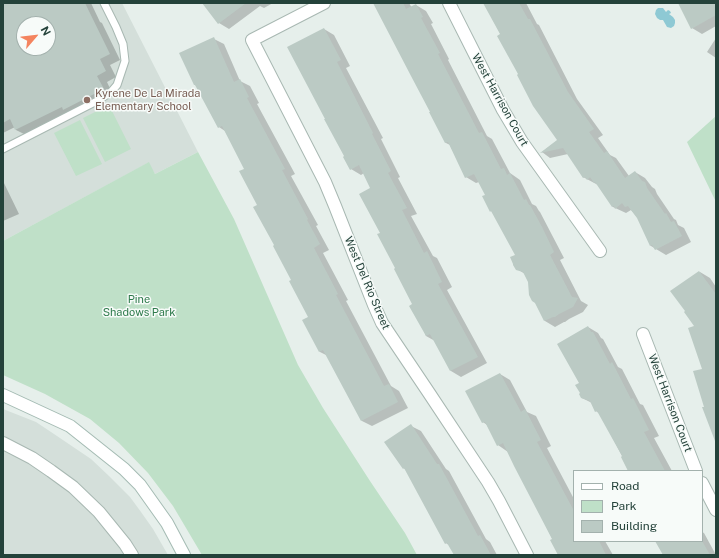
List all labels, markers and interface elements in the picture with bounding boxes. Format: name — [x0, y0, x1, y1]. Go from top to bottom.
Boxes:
north arrow — [16, 16, 56, 56]
text: N — [38, 24, 53, 37]
street label: West Harrison Court — [469, 51, 531, 149]
place label: Kyrene De La Mirada Elementary School — [95, 87, 200, 113]
marker: Kyrene De La Mirada Elementary School — [82, 95, 92, 105]
street label: West Del Rio Street — [341, 235, 393, 331]
park label: Pine Shadows Park — [103, 293, 175, 319]
street label: West Harrison Court — [645, 352, 695, 454]
legend — [573, 470, 703, 542]
text: Road — [611, 479, 639, 493]
text: Park — [611, 499, 637, 513]
text: Building — [611, 519, 657, 533]

